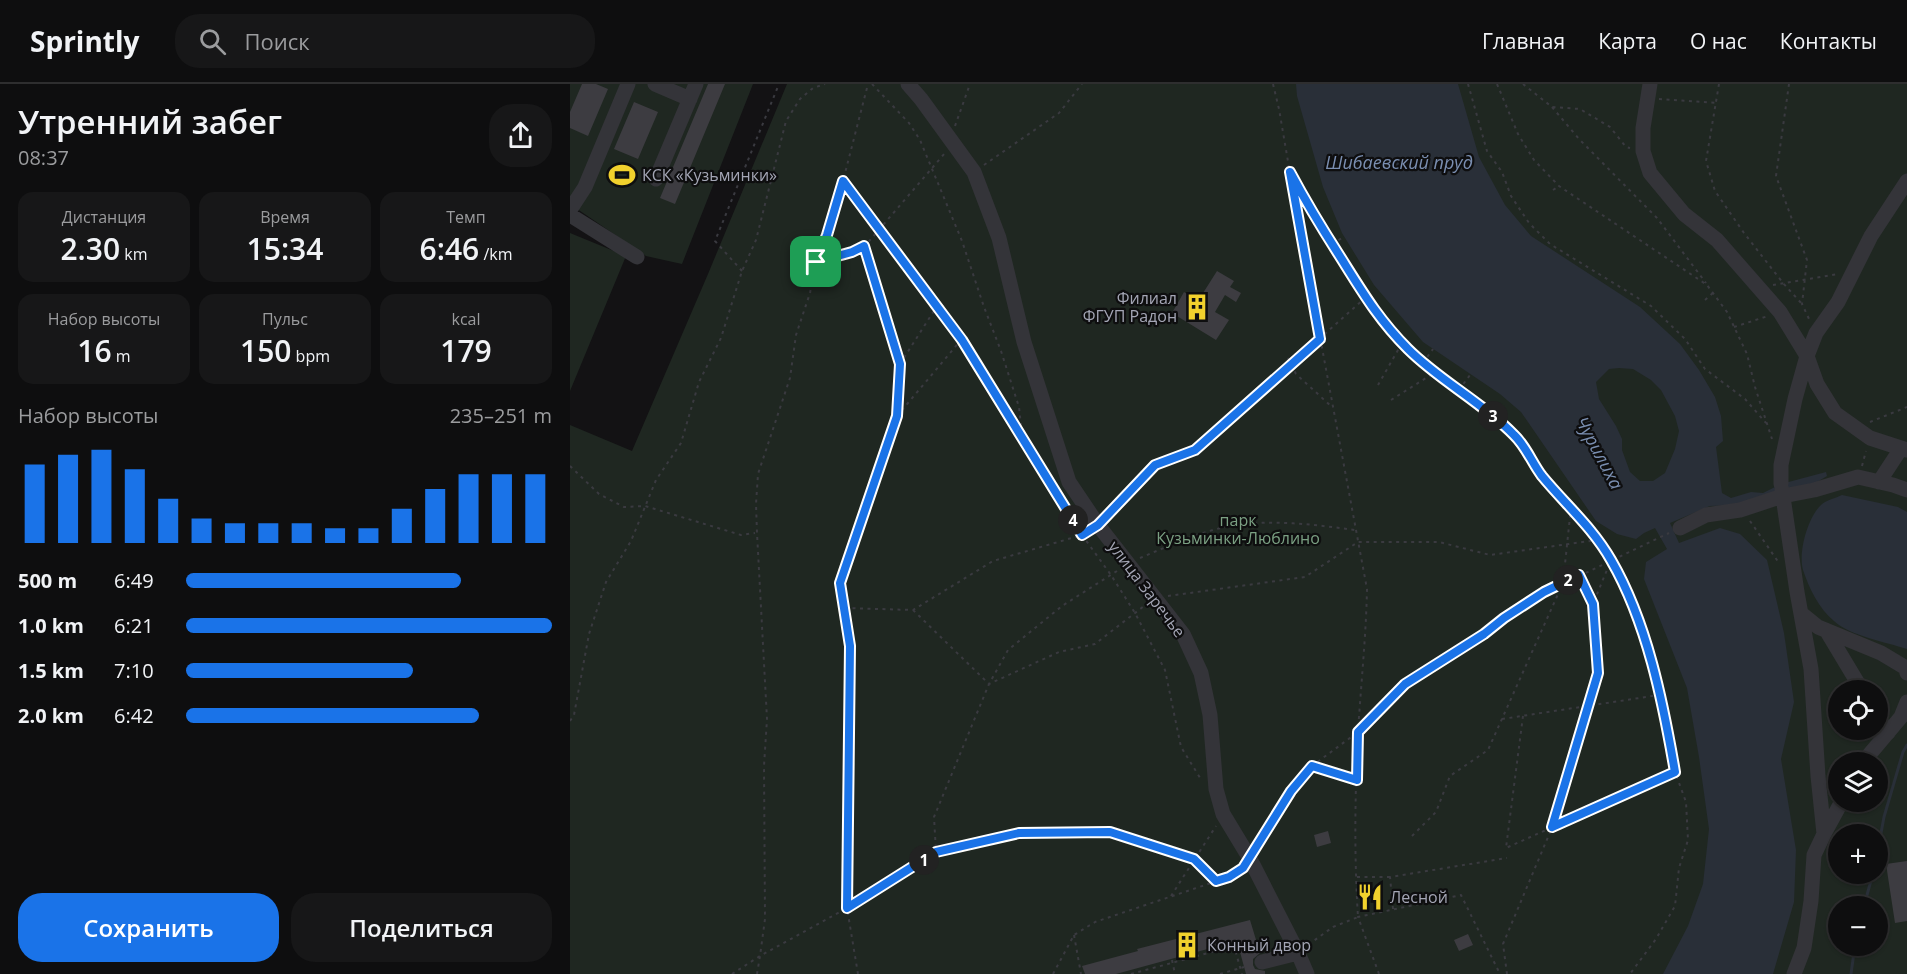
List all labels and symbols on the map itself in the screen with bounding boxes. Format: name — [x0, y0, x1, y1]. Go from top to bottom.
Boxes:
water label: Шибаевский пруд — [1325, 150, 1473, 174]
sports icon: КСК «Кузьминки» — [607, 160, 637, 190]
place label: КСК «Кузьминки» — [642, 164, 777, 186]
pin — [790, 236, 841, 287]
place label: Филиал ФГУП Радон — [1083, 287, 1177, 327]
building icon: Филиал ФГУП Радон — [1182, 292, 1212, 322]
pin: 3 — [1478, 401, 1508, 431]
water label: Чурилиха — [1571, 412, 1629, 493]
pin: 4 — [1058, 505, 1088, 535]
park label: парк Кузьминки-Люблино — [1156, 509, 1320, 549]
street label: улица Заречье — [1103, 536, 1191, 642]
pin: 2 — [1553, 565, 1583, 595]
pin: 1 — [909, 845, 939, 875]
restaurant icon: Лесной — [1355, 882, 1385, 912]
place label: Лесной — [1390, 886, 1448, 908]
building icon: Конный двор — [1172, 930, 1202, 960]
place label: Конный двор — [1207, 934, 1311, 956]

